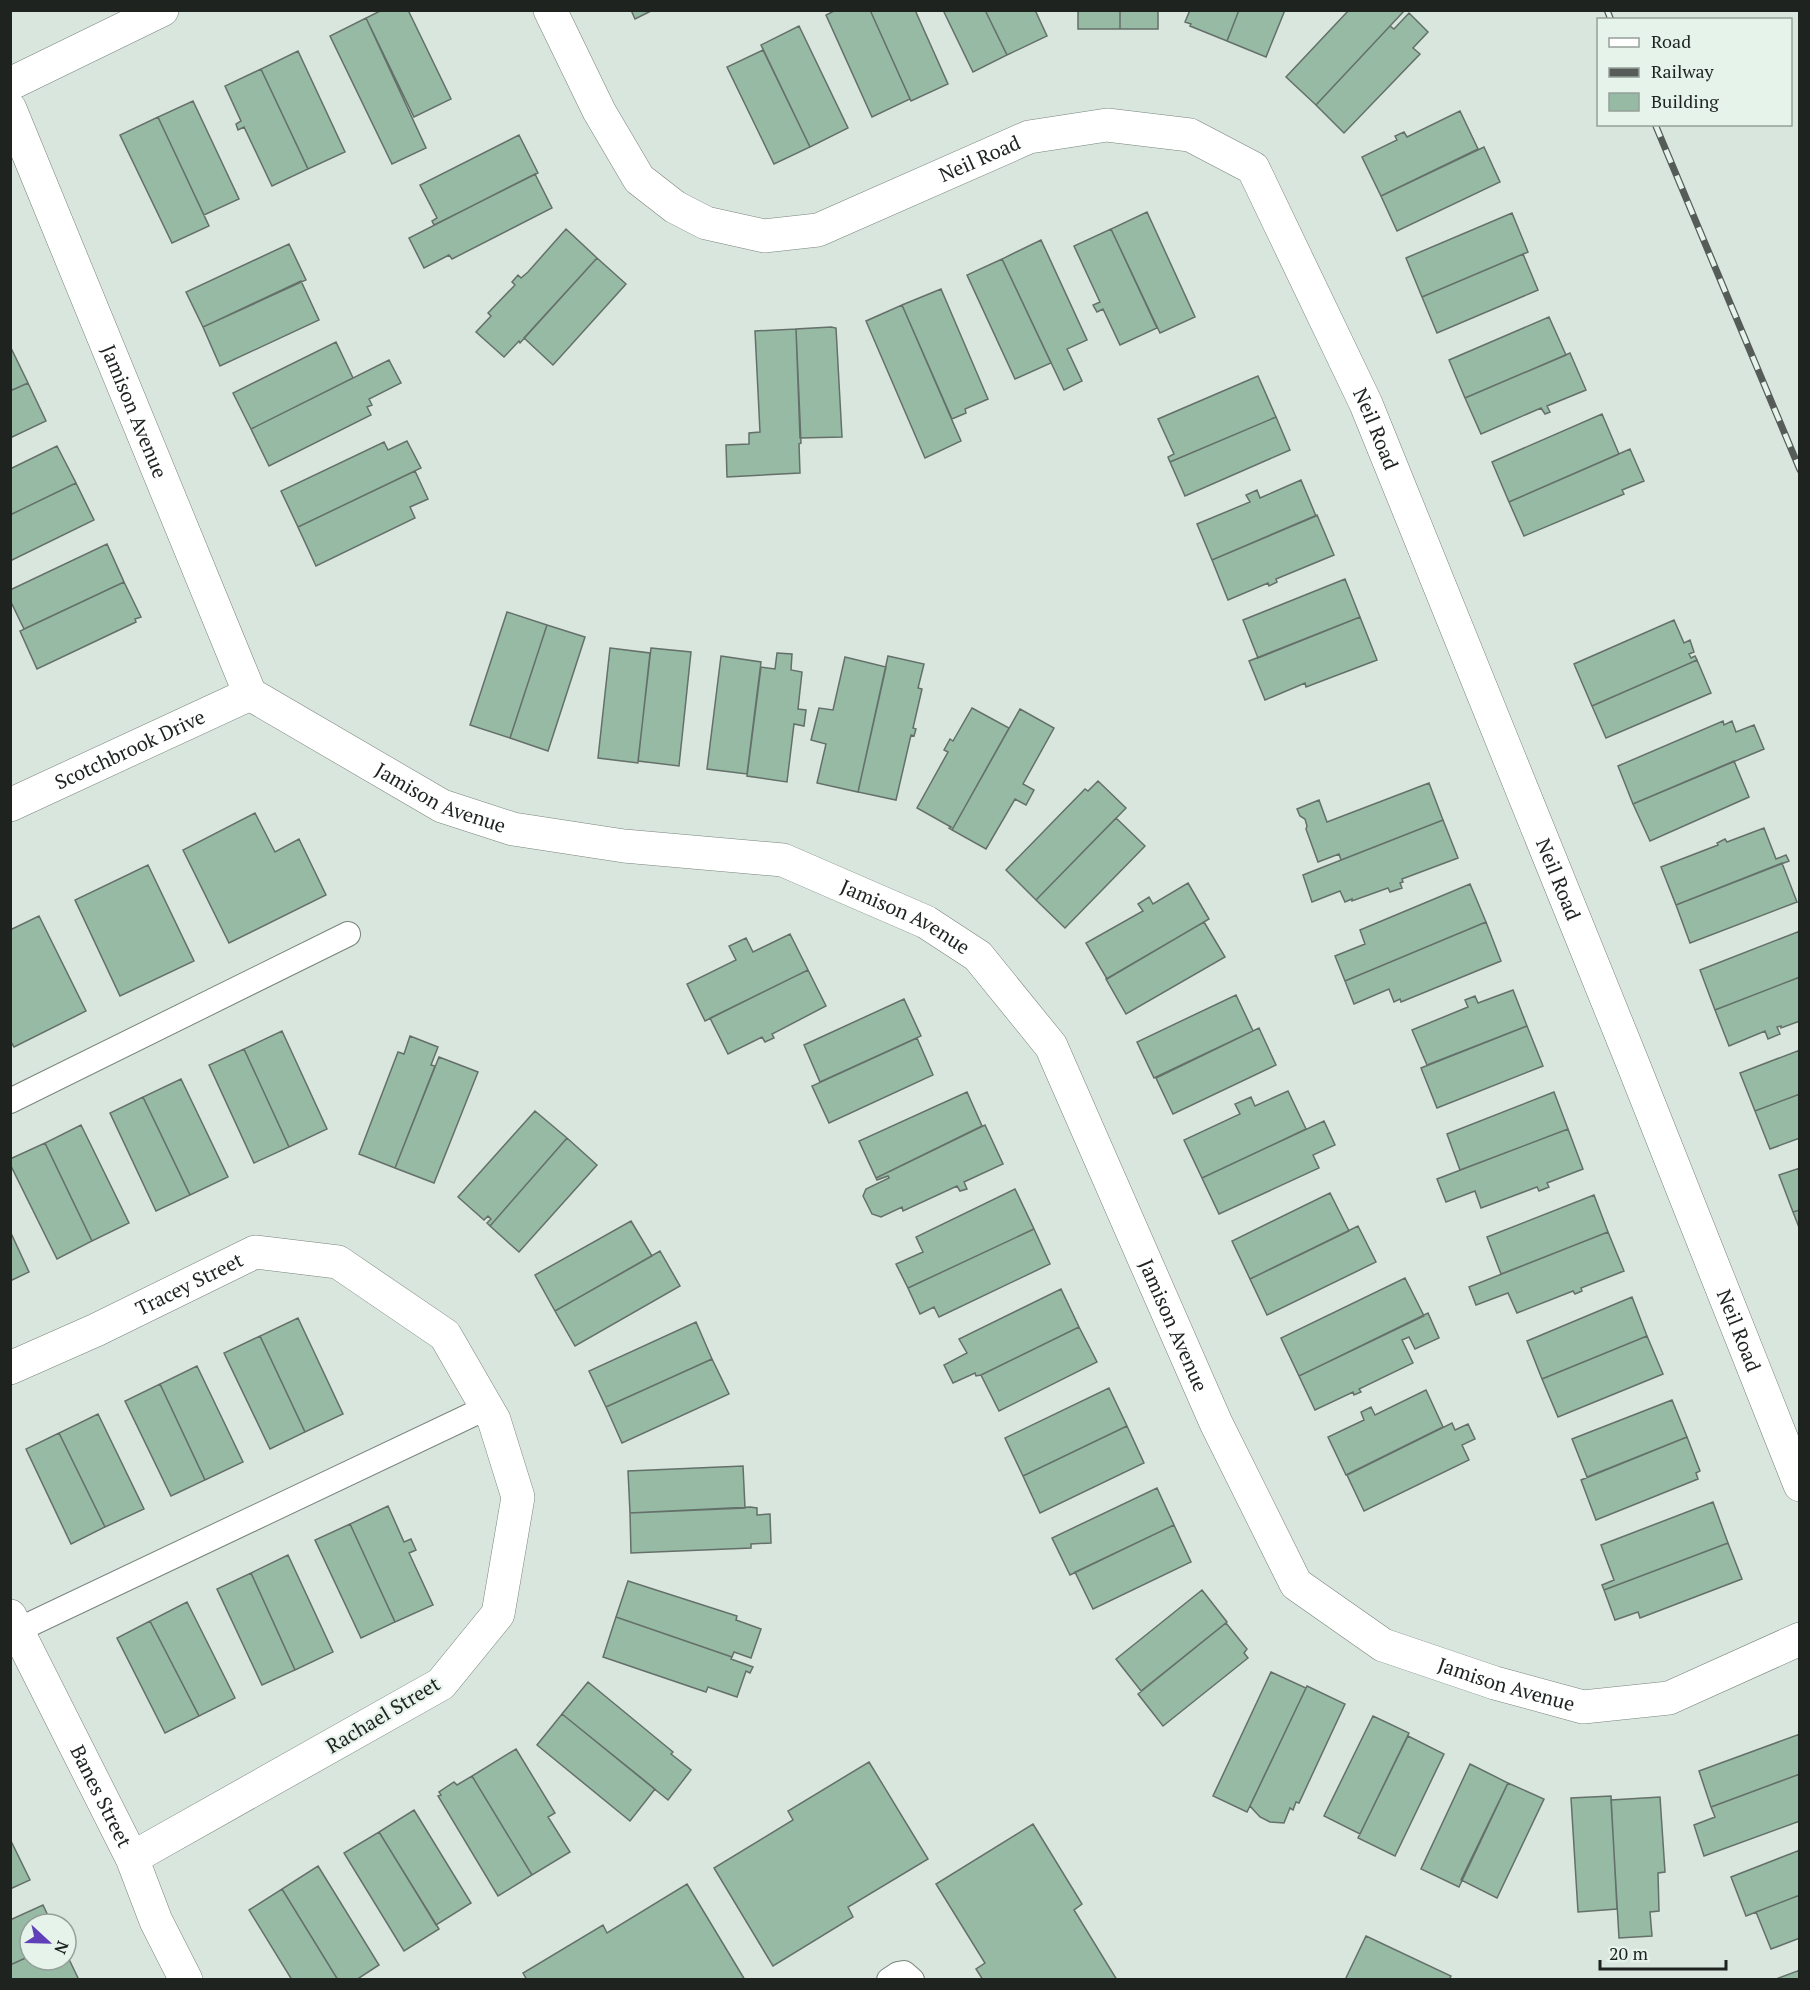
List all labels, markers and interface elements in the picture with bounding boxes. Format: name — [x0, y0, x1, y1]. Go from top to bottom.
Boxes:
legend — [1597, 18, 1792, 126]
text: Road — [1651, 29, 1691, 53]
text: Railway — [1651, 59, 1715, 83]
text: Building — [1651, 89, 1719, 113]
street label: Neil Road — [934, 129, 1024, 188]
street label: Jamison Avenue — [95, 341, 174, 482]
street label: Neil Road — [1347, 383, 1405, 474]
street label: Scotchbrook Drive — [50, 703, 209, 796]
street label: Jamison Avenue — [370, 756, 509, 839]
street label: Neil Road — [1530, 834, 1587, 924]
street label: Jamison Avenue — [836, 873, 975, 960]
street label: Tracey Street — [131, 1246, 248, 1322]
street label: Jamison Avenue — [1133, 1255, 1215, 1396]
street label: Neil Road — [1711, 1285, 1768, 1375]
street label: Jamison Avenue — [1434, 1651, 1578, 1717]
street label: Rachael Street — [321, 1670, 445, 1759]
street label: Banes Street — [64, 1740, 139, 1852]
north arrow — [18, 1912, 78, 1972]
scale bar — [1600, 1933, 1726, 1971]
text: N — [49, 1938, 74, 1957]
text: 20 m — [1609, 1941, 1649, 1965]

